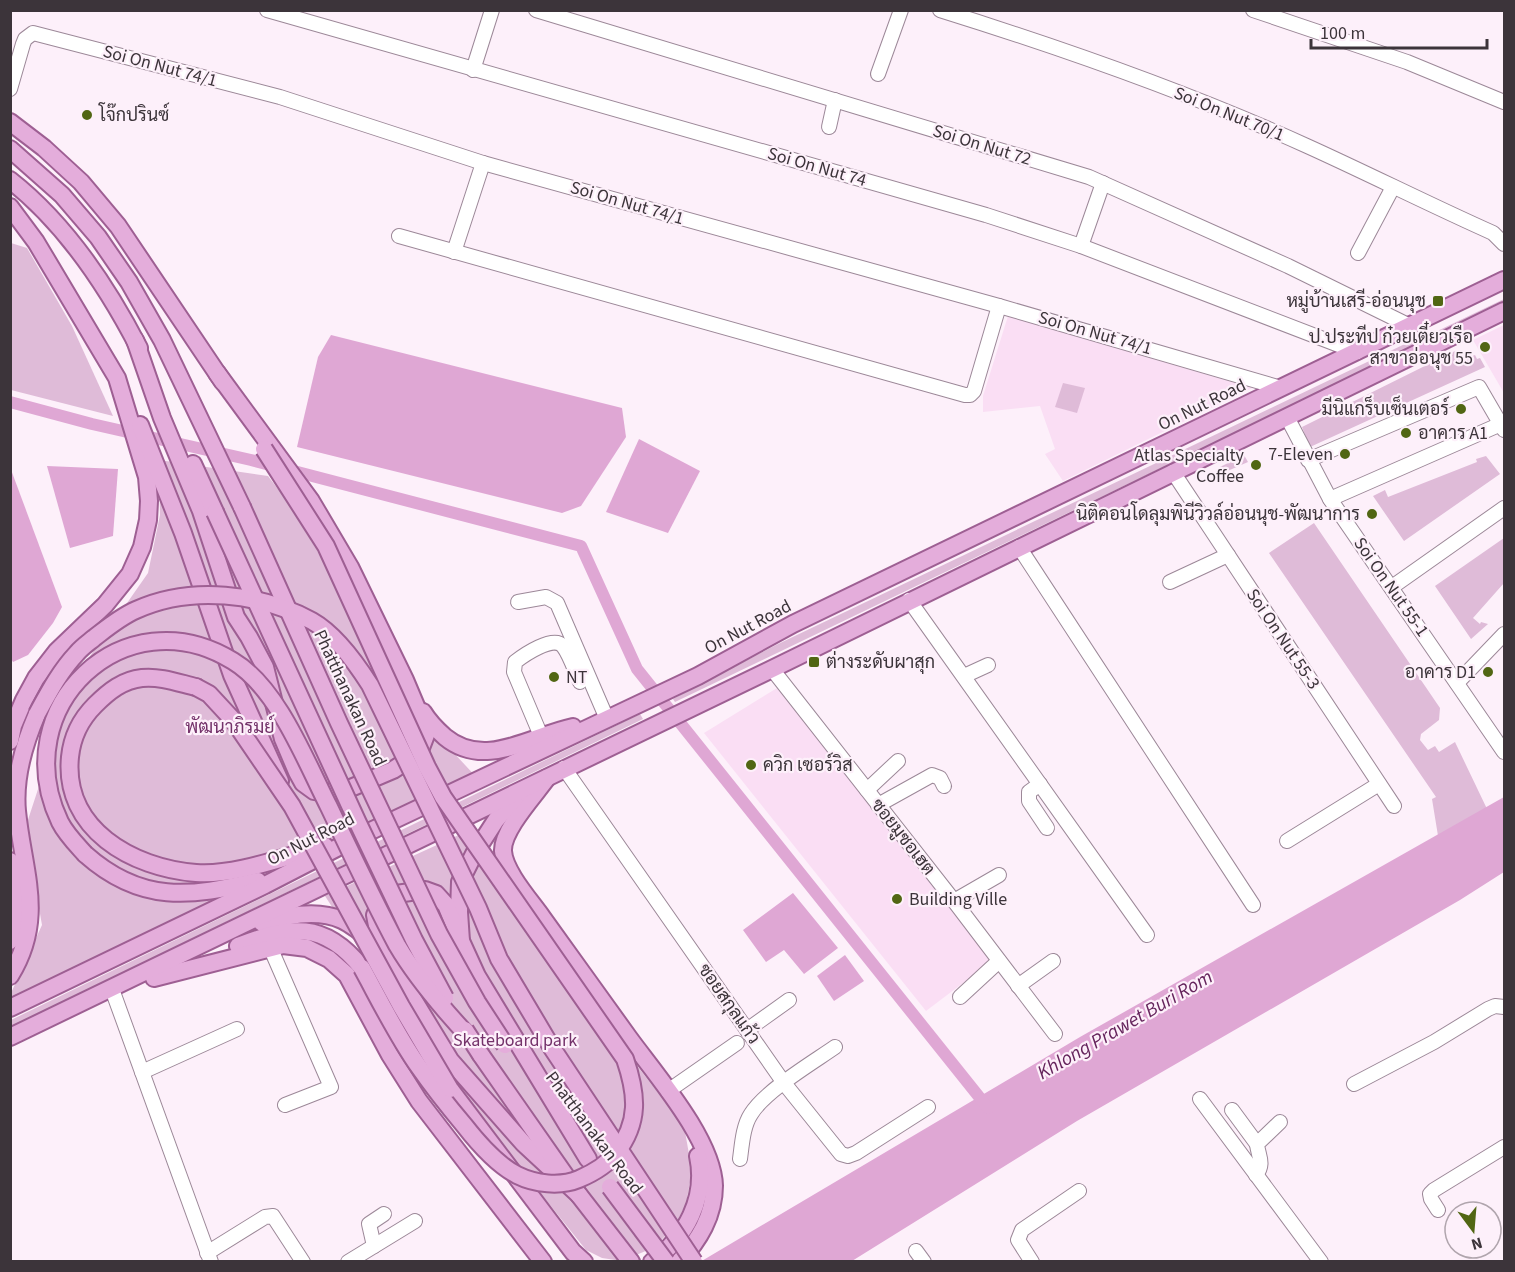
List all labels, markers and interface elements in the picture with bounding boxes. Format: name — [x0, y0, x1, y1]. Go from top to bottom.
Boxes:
scale bar — [1311, 12, 1486, 50]
text: 100 m — [1320, 21, 1365, 46]
street label: Soi On Nut 74/1 — [100, 39, 220, 93]
street label: Soi On Nut 70/1 — [1170, 80, 1288, 148]
place label: โจ๊กปรินซ์ — [98, 102, 169, 128]
marker: โจ๊กปรินซ์ — [80, 108, 94, 122]
street label: Soi On Nut 72 — [930, 118, 1034, 172]
street label: Soi On Nut 74 — [765, 141, 869, 193]
street label: Soi On Nut 74/1 — [567, 175, 687, 231]
place label: หมู่บ้านเสรี-อ่อนนุช — [1286, 288, 1426, 314]
marker: หมู่บ้านเสรี-อ่อนนุช — [1431, 294, 1445, 308]
street label: Soi On Nut 74/1 — [1035, 305, 1155, 361]
place label: ป.ประทีป ก๋วยเตี๋ยวเรือ สาขาอ่อนุช 55 — [1309, 321, 1473, 371]
marker: ป.ประทีป ก๋วยเตี๋ยวเรือ สาขาอ่อนุช 55 — [1478, 340, 1492, 354]
street label: On Nut Road — [1154, 373, 1250, 437]
place label: มีนิแกร็บเซ็นเตอร์ — [1321, 395, 1449, 422]
marker: มีนิแกร็บเซ็นเตอร์ — [1454, 402, 1468, 416]
place label: อาคาร A1 — [1418, 421, 1488, 446]
marker: อาคาร A1 — [1399, 426, 1413, 440]
place label: 7-Eleven — [1268, 442, 1333, 467]
place label: Atlas Specialty Coffee — [1134, 443, 1245, 489]
marker: 7-Eleven — [1338, 447, 1352, 461]
marker: Atlas Specialty Coffee — [1249, 458, 1263, 472]
place label: นิติคอนโดลุมพินีวิวล์อ่อนนุช-พัฒนาการ — [1076, 501, 1360, 527]
marker: นิติคอนโดลุมพินีวิวล์อ่อนนุช-พัฒนาการ — [1365, 507, 1379, 521]
street label: Soi On Nut 55-1 — [1347, 532, 1435, 642]
street label: Soi On Nut 55-3 — [1240, 584, 1326, 694]
street label: On Nut Road — [700, 594, 796, 660]
street label: Phatthanakan Road — [307, 626, 393, 770]
place label: ต่างระดับผาสุก — [826, 650, 935, 675]
marker: ต่างระดับผาสุก — [807, 655, 821, 669]
place label: อาคาร D1 — [1405, 660, 1476, 685]
place label: NT — [566, 665, 588, 690]
marker: อาคาร D1 — [1481, 665, 1495, 679]
marker: NT — [547, 670, 561, 684]
park label: พัฒนาภิรมย์ — [185, 714, 275, 740]
place label: ควิก เซอร์วิส — [763, 752, 853, 778]
marker: ควิก เซอร์วิส — [744, 758, 758, 772]
street label: ซอยมูซอเฮต — [865, 793, 941, 881]
street label: On Nut Road — [263, 806, 359, 872]
place label: Building Ville — [909, 887, 1007, 912]
marker: Building Ville — [890, 892, 904, 906]
street label: ซอยสกุลแก้ว — [692, 959, 766, 1049]
water label: Khlong Prawet Buri Rom — [1032, 963, 1218, 1087]
park label: Skateboard park — [453, 1028, 577, 1053]
street label: Phatthanakan Road — [539, 1066, 649, 1200]
north arrow — [1443, 1200, 1503, 1260]
text: N — [1469, 1231, 1485, 1255]

